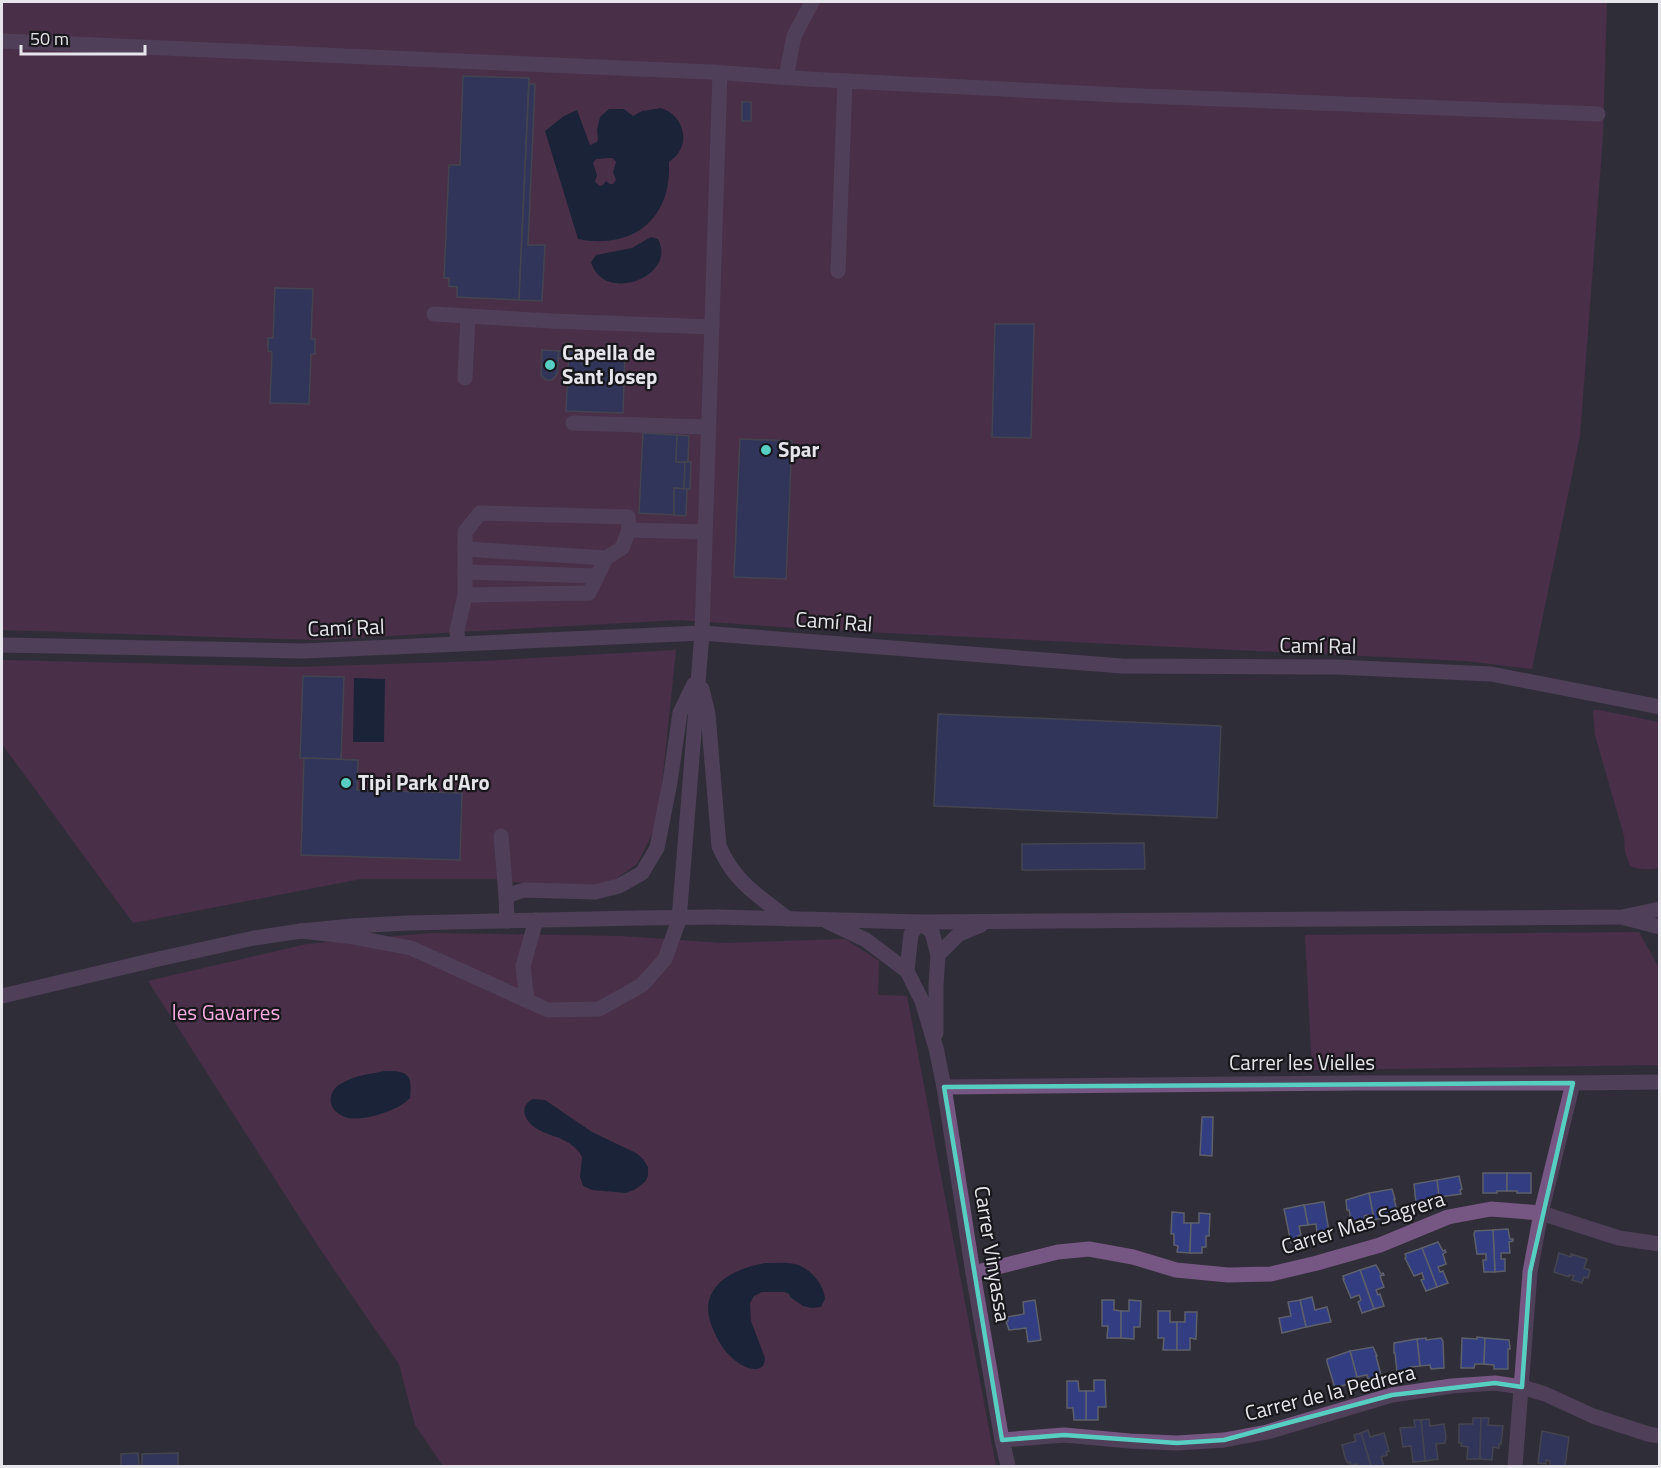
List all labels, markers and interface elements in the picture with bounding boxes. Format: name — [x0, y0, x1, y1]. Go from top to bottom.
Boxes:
scale bar — [21, 18, 146, 56]
text: 50 m — [30, 25, 69, 52]
place label: Capella de Sant Josep — [562, 336, 658, 392]
marker: Capella de Sant Josep — [543, 358, 557, 372]
place label: Spar — [778, 433, 820, 465]
marker: Spar — [759, 443, 773, 457]
street label: Camí Ral — [795, 602, 874, 640]
street label: Camí Ral — [307, 610, 385, 644]
street label: Camí Ral — [1279, 628, 1357, 662]
place label: Tipi Park d'Aro — [358, 766, 490, 798]
marker: Tipi Park d'Aro — [339, 776, 353, 790]
park label: les Gavarres — [172, 996, 280, 1028]
street label: Carrer les Vielles — [1229, 1046, 1375, 1078]
street label: Carrer Mas Sagrera — [1277, 1182, 1449, 1262]
street label: Carrer Vinyassa — [966, 1184, 1020, 1325]
street label: Carrer de la Pedrera — [1241, 1355, 1419, 1429]

